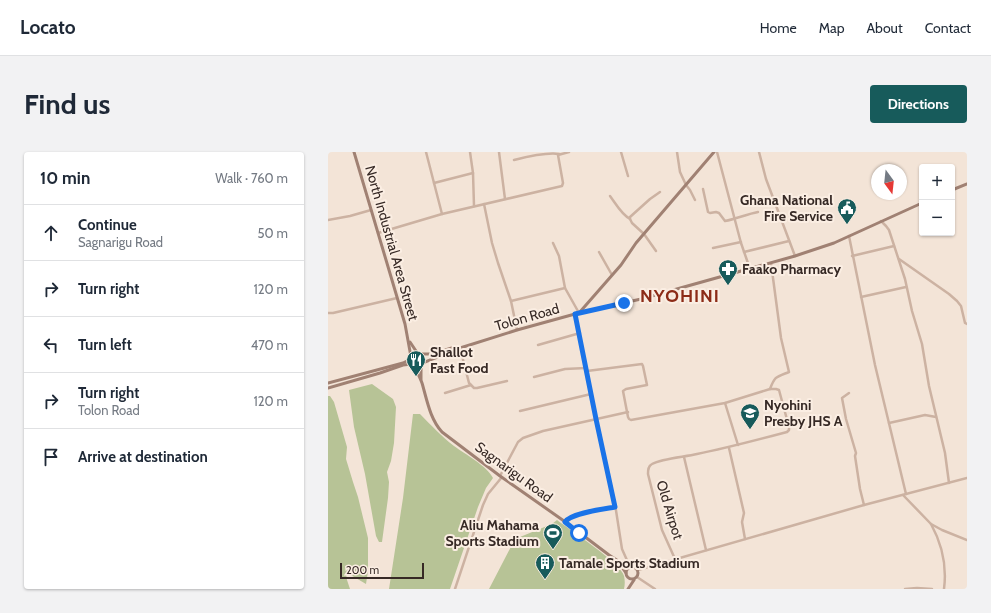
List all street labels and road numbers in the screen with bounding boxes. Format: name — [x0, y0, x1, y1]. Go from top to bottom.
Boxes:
street label: North Industrial Area Street — [361, 163, 423, 323]
street label: Tolon Road — [493, 299, 561, 335]
street label: Sagnarigu Road — [472, 438, 556, 506]
street label: Old Airpot — [652, 478, 688, 542]

